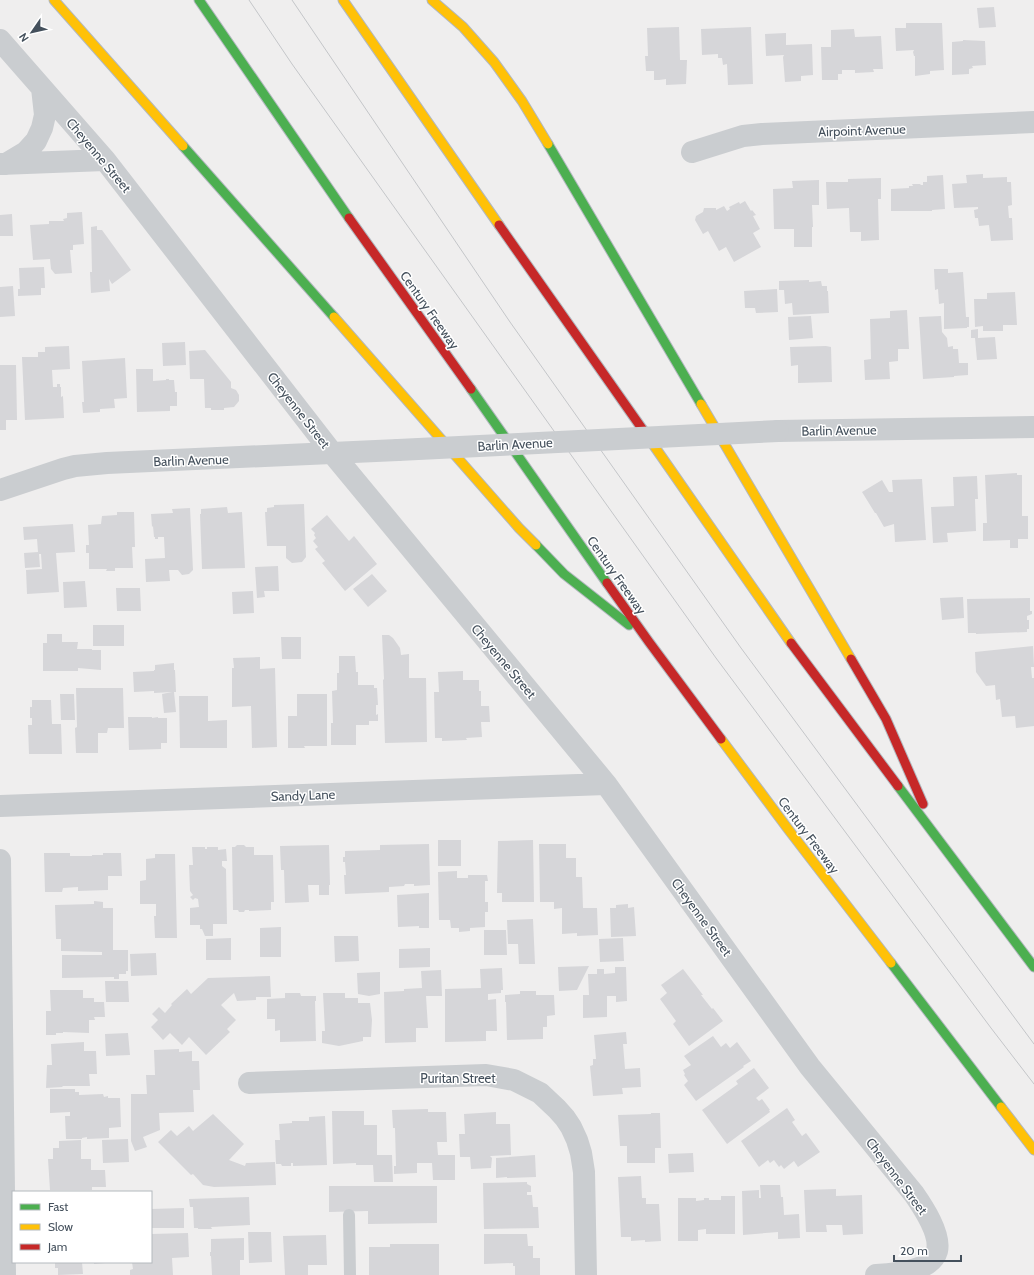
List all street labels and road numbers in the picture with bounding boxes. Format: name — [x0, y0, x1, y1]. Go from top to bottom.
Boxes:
street label: Cheyenne Street — [63, 115, 135, 196]
street label: Airpoint Avenue — [818, 120, 906, 140]
street label: Century Freeway — [397, 268, 463, 353]
street label: Cheyenne Street — [264, 369, 334, 452]
street label: Barlin Avenue — [801, 421, 877, 439]
street label: Barlin Avenue — [477, 434, 553, 454]
street label: Barlin Avenue — [153, 451, 229, 469]
street label: Century Freeway — [584, 533, 650, 618]
street label: Cheyenne Street — [468, 621, 540, 702]
street label: Sandy Lane — [270, 786, 336, 804]
street label: Century Freeway — [775, 794, 843, 877]
street label: Cheyenne Street — [668, 875, 736, 960]
street label: Puritan Street — [420, 1070, 496, 1086]
street label: Cheyenne Street — [863, 1134, 932, 1218]

